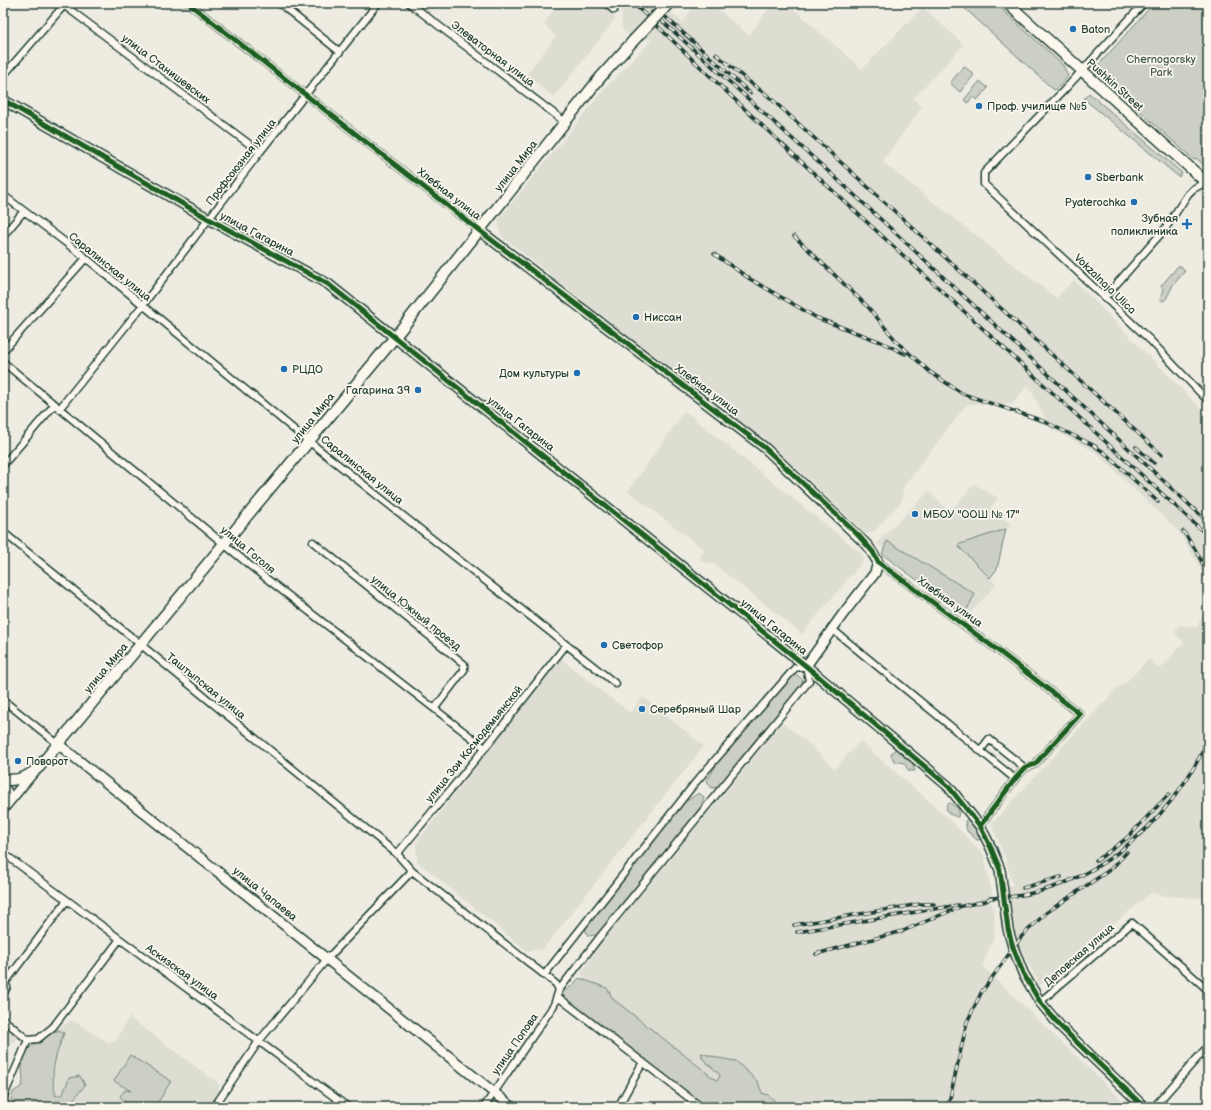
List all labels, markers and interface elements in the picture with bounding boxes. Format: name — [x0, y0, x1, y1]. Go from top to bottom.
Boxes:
street label: Элеваторная улица — [449, 18, 538, 90]
place label: Baton — [1081, 23, 1110, 36]
marker: Baton — [1068, 24, 1078, 34]
street label: улица Станишевских — [119, 32, 213, 107]
park label: Chernogorsky Park — [1126, 53, 1196, 79]
street label: Pushkin Street — [1084, 56, 1146, 114]
place label: Проф. училище №5 — [987, 100, 1087, 113]
marker: Проф. училище №5 — [974, 101, 984, 111]
street label: Профсоюзная улица — [203, 116, 279, 208]
street label: улица Мира — [492, 137, 540, 194]
street label: Хлебная улица — [415, 165, 484, 223]
place label: Sberbank — [1096, 171, 1144, 184]
marker: Sberbank — [1083, 172, 1093, 182]
place label: Pyaterochka — [1065, 196, 1126, 209]
marker: Pyaterochka — [1129, 197, 1139, 207]
street label: улица Гагарина — [218, 209, 297, 259]
place label: Зубная поликлиника — [1111, 212, 1178, 238]
marker: Зубная поликлиника — [1181, 218, 1193, 230]
street label: Саралинская улица — [66, 230, 154, 305]
street label: Vokzalnaja Ulica — [1071, 251, 1139, 317]
place label: Ниссан — [644, 311, 682, 324]
marker: Ниссан — [631, 312, 641, 322]
street label: Хлебная улица — [672, 362, 742, 419]
place label: РЦДО — [292, 363, 323, 376]
marker: РЦДО — [279, 364, 289, 374]
place label: Дом культуры — [499, 367, 569, 380]
marker: Дом культуры — [572, 368, 582, 378]
place label: Гагарина 39 — [346, 384, 410, 397]
marker: Гагарина 39 — [413, 385, 423, 395]
street label: улица Мира — [289, 390, 338, 446]
street label: улица Гагарина — [485, 394, 558, 455]
street label: Саралинская улица — [318, 433, 406, 508]
place label: МБОУ "ООШ № 17" — [923, 508, 1020, 521]
marker: МБОУ "ООШ № 17" — [910, 509, 920, 519]
street label: улица Гоголя — [218, 523, 278, 577]
street label: улица Южный проезд — [369, 573, 464, 653]
street label: Хлебная улица — [915, 574, 985, 630]
street label: улица Гагарина — [738, 596, 810, 658]
place label: Светофор — [612, 639, 664, 652]
street label: улица Мира — [81, 640, 131, 696]
marker: Светофор — [599, 640, 609, 650]
street label: Таштыпская улица — [164, 650, 248, 722]
street label: улица Зои Космодемьянской — [423, 683, 525, 805]
place label: Серебряный Шар — [650, 703, 742, 716]
marker: Серебряный Шар — [637, 704, 647, 714]
place label: Поворот — [26, 755, 68, 768]
marker: Поворот — [13, 756, 23, 766]
street label: улица Чапаева — [230, 864, 300, 924]
street label: Деповская улица — [1041, 921, 1117, 989]
street label: Аскизская улица — [142, 941, 221, 1003]
street label: улица Попова — [489, 1010, 541, 1077]

